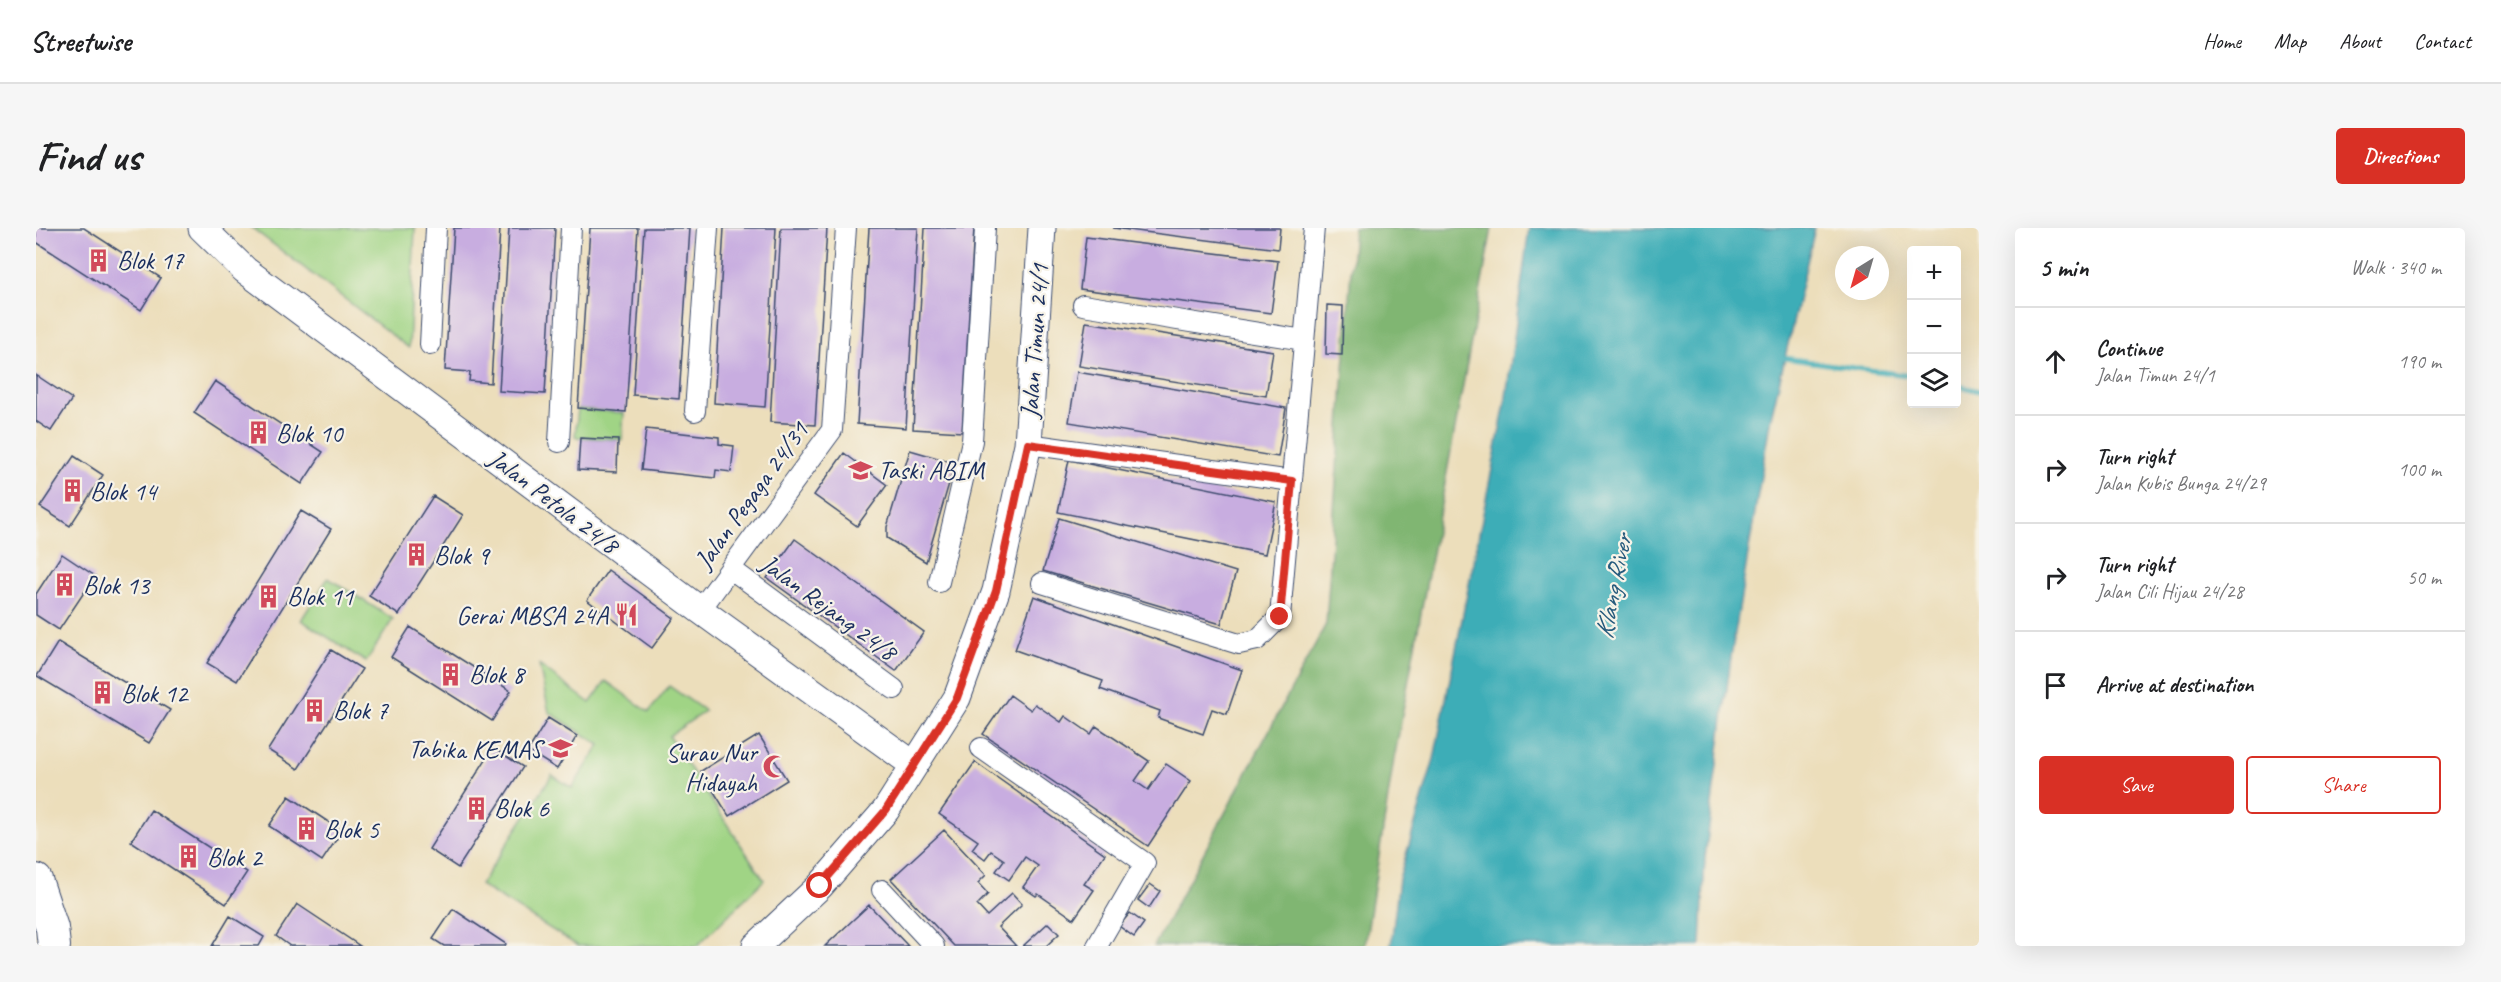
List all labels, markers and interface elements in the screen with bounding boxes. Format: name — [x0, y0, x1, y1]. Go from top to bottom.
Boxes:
text: Streetwise — [30, 24, 131, 59]
text: Home — [2203, 28, 2241, 54]
text: Map — [2274, 28, 2306, 54]
text: About — [2339, 28, 2381, 54]
text: Contact — [2414, 28, 2471, 54]
button: Directions — [2336, 128, 2465, 184]
text: Find us — [36, 130, 141, 183]
place label: Blok 17 — [117, 244, 185, 277]
north arrow — [1835, 246, 1889, 300]
map controls — [1907, 246, 1961, 408]
button: + — [1907, 246, 1961, 300]
building icon: Blok 17 — [86, 247, 112, 273]
text: 5 min — [2039, 251, 2088, 284]
text: Walk · 340 m — [2351, 255, 2441, 280]
street label: Jalan Timun 24/1 — [1013, 262, 1056, 421]
button: − — [1907, 300, 1961, 354]
text: Continue — [2096, 335, 2162, 363]
icon: ahead — [2039, 345, 2072, 378]
text: 190 m — [2398, 349, 2441, 374]
button: layers — [1907, 354, 1961, 408]
text: Jalan Timun 24/1 — [2096, 363, 2215, 388]
street label: Jalan Pegaga 24/31 — [686, 414, 817, 577]
place label: Blok 10 — [276, 417, 345, 450]
building icon: Blok 10 — [245, 420, 271, 446]
street label: Jalan Petola 24/8 — [480, 440, 627, 562]
text: Turn right — [2096, 443, 2173, 471]
icon: right — [2039, 453, 2072, 486]
place label: Taski ABIM — [878, 454, 986, 487]
school or university icon: Taski ABIM — [847, 457, 873, 483]
text: 100 m — [2398, 457, 2441, 482]
text: Jalan Kubis Bunga 24/29 — [2096, 471, 2266, 496]
place label: Blok 14 — [90, 475, 159, 508]
building icon: Blok 14 — [59, 478, 85, 504]
water label: Klang River — [1586, 528, 1640, 641]
place label: Blok 9 — [434, 539, 491, 572]
building icon: Blok 9 — [403, 542, 429, 568]
street label: Jalan Rejang 24/8 — [752, 546, 905, 669]
text: Turn right — [2096, 551, 2173, 579]
icon: right — [2039, 561, 2072, 594]
text: 50 m — [2407, 565, 2441, 590]
place label: Blok 13 — [83, 569, 152, 602]
building icon: Blok 13 — [52, 572, 78, 598]
text: Jalan Cili Hijau 24/28 — [2096, 579, 2243, 604]
place label: Blok 11 — [287, 580, 355, 613]
building icon: Blok 11 — [256, 583, 282, 609]
place label: Gerai MBSA 24A — [456, 599, 610, 632]
restaurant icon: Gerai MBSA 24A — [613, 602, 639, 628]
route end — [1266, 603, 1292, 629]
place label: Blok 8 — [469, 658, 526, 691]
building icon: Blok 8 — [438, 661, 464, 687]
icon: arrive — [2039, 669, 2072, 702]
text: Arrive at destination — [2096, 671, 2253, 699]
place label: Blok 12 — [121, 677, 190, 710]
building icon: Blok 12 — [90, 680, 116, 706]
place label: Blok 7 — [333, 694, 389, 727]
building icon: Blok 7 — [302, 697, 328, 723]
place label: Tabika KEMAS — [408, 733, 546, 766]
school or university icon: Tabika KEMAS — [547, 736, 573, 762]
place label: Surau Nur Hidayah — [666, 736, 759, 799]
mosque icon: Surau Nur Hidayah — [762, 754, 788, 780]
button: Save — [2039, 756, 2234, 814]
button: Share — [2246, 756, 2441, 814]
place label: Blok 6 — [494, 792, 550, 825]
building icon: Blok 6 — [463, 795, 489, 821]
place label: Blok 5 — [324, 813, 380, 846]
building icon: Blok 5 — [293, 816, 319, 842]
place label: Blok 2 — [207, 841, 264, 874]
building icon: Blok 2 — [176, 844, 202, 870]
route start — [806, 872, 832, 898]

